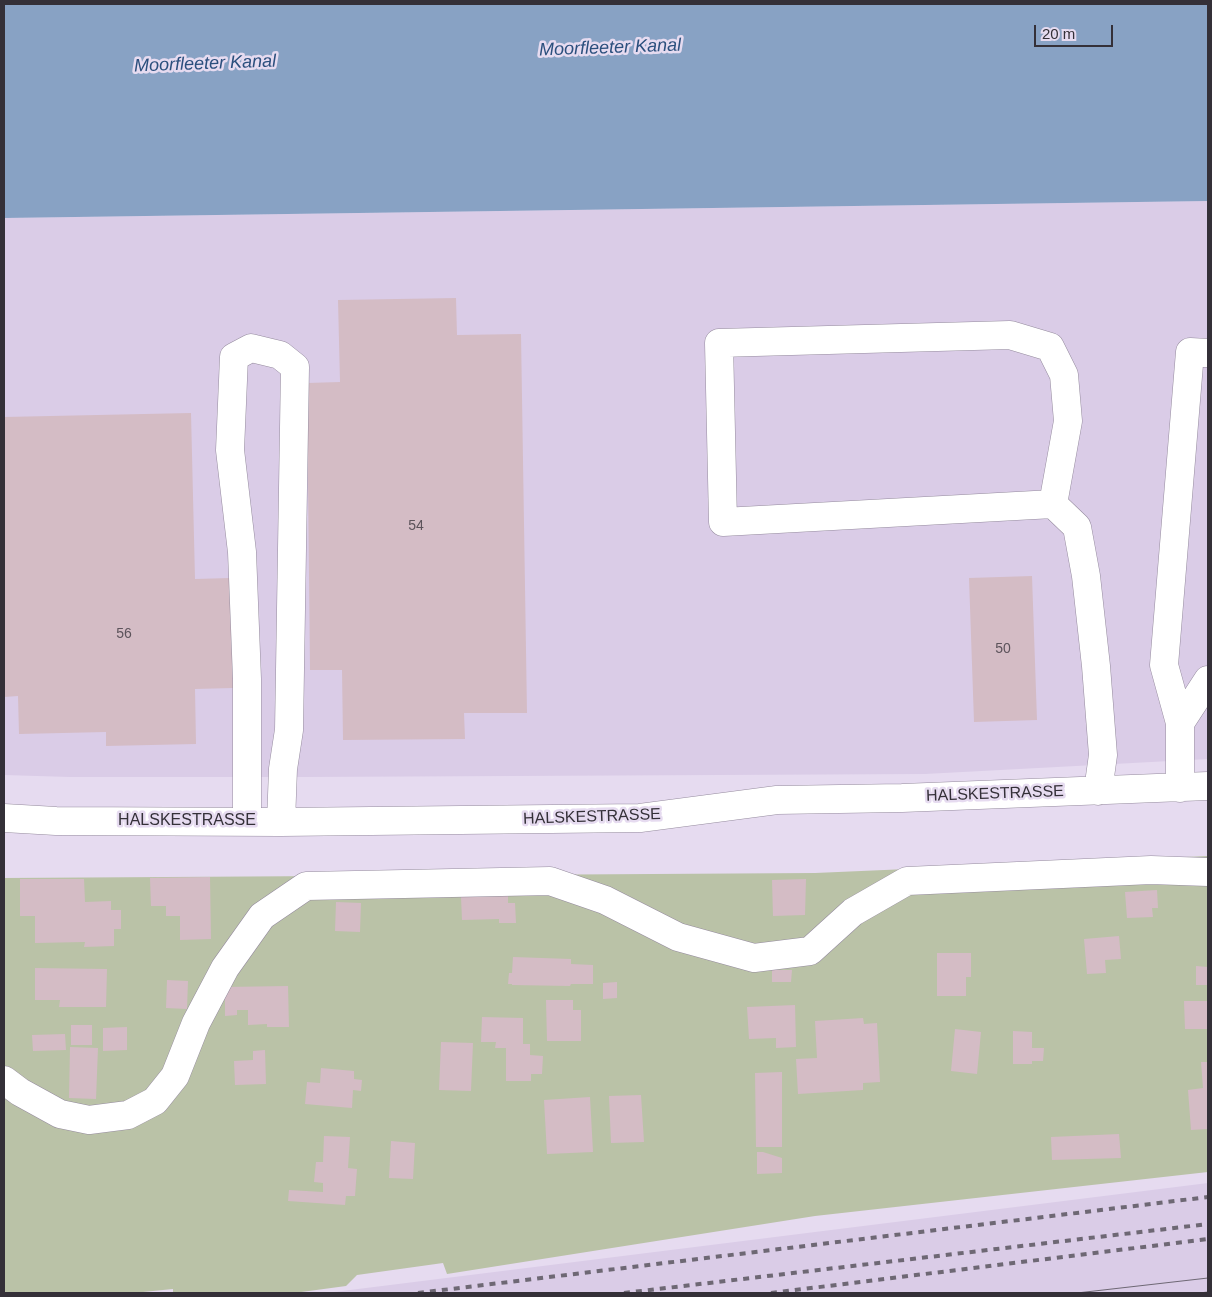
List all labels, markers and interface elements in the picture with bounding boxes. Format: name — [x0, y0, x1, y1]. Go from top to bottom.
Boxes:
scale bar — [1037, 15, 1116, 47]
text: 20 m — [1042, 25, 1075, 42]
water label: Moorfleeter Kanal — [539, 35, 681, 61]
water label: Moorfleeter Kanal — [134, 51, 276, 77]
house number: 54 — [408, 518, 424, 534]
house number: 56 — [116, 626, 132, 642]
house number: 50 — [995, 641, 1011, 657]
street label: HALSKESTRASSE — [926, 782, 1064, 806]
street label: HALSKESTRASSE — [523, 805, 661, 829]
street label: HALSKESTRASSE — [118, 811, 256, 831]

